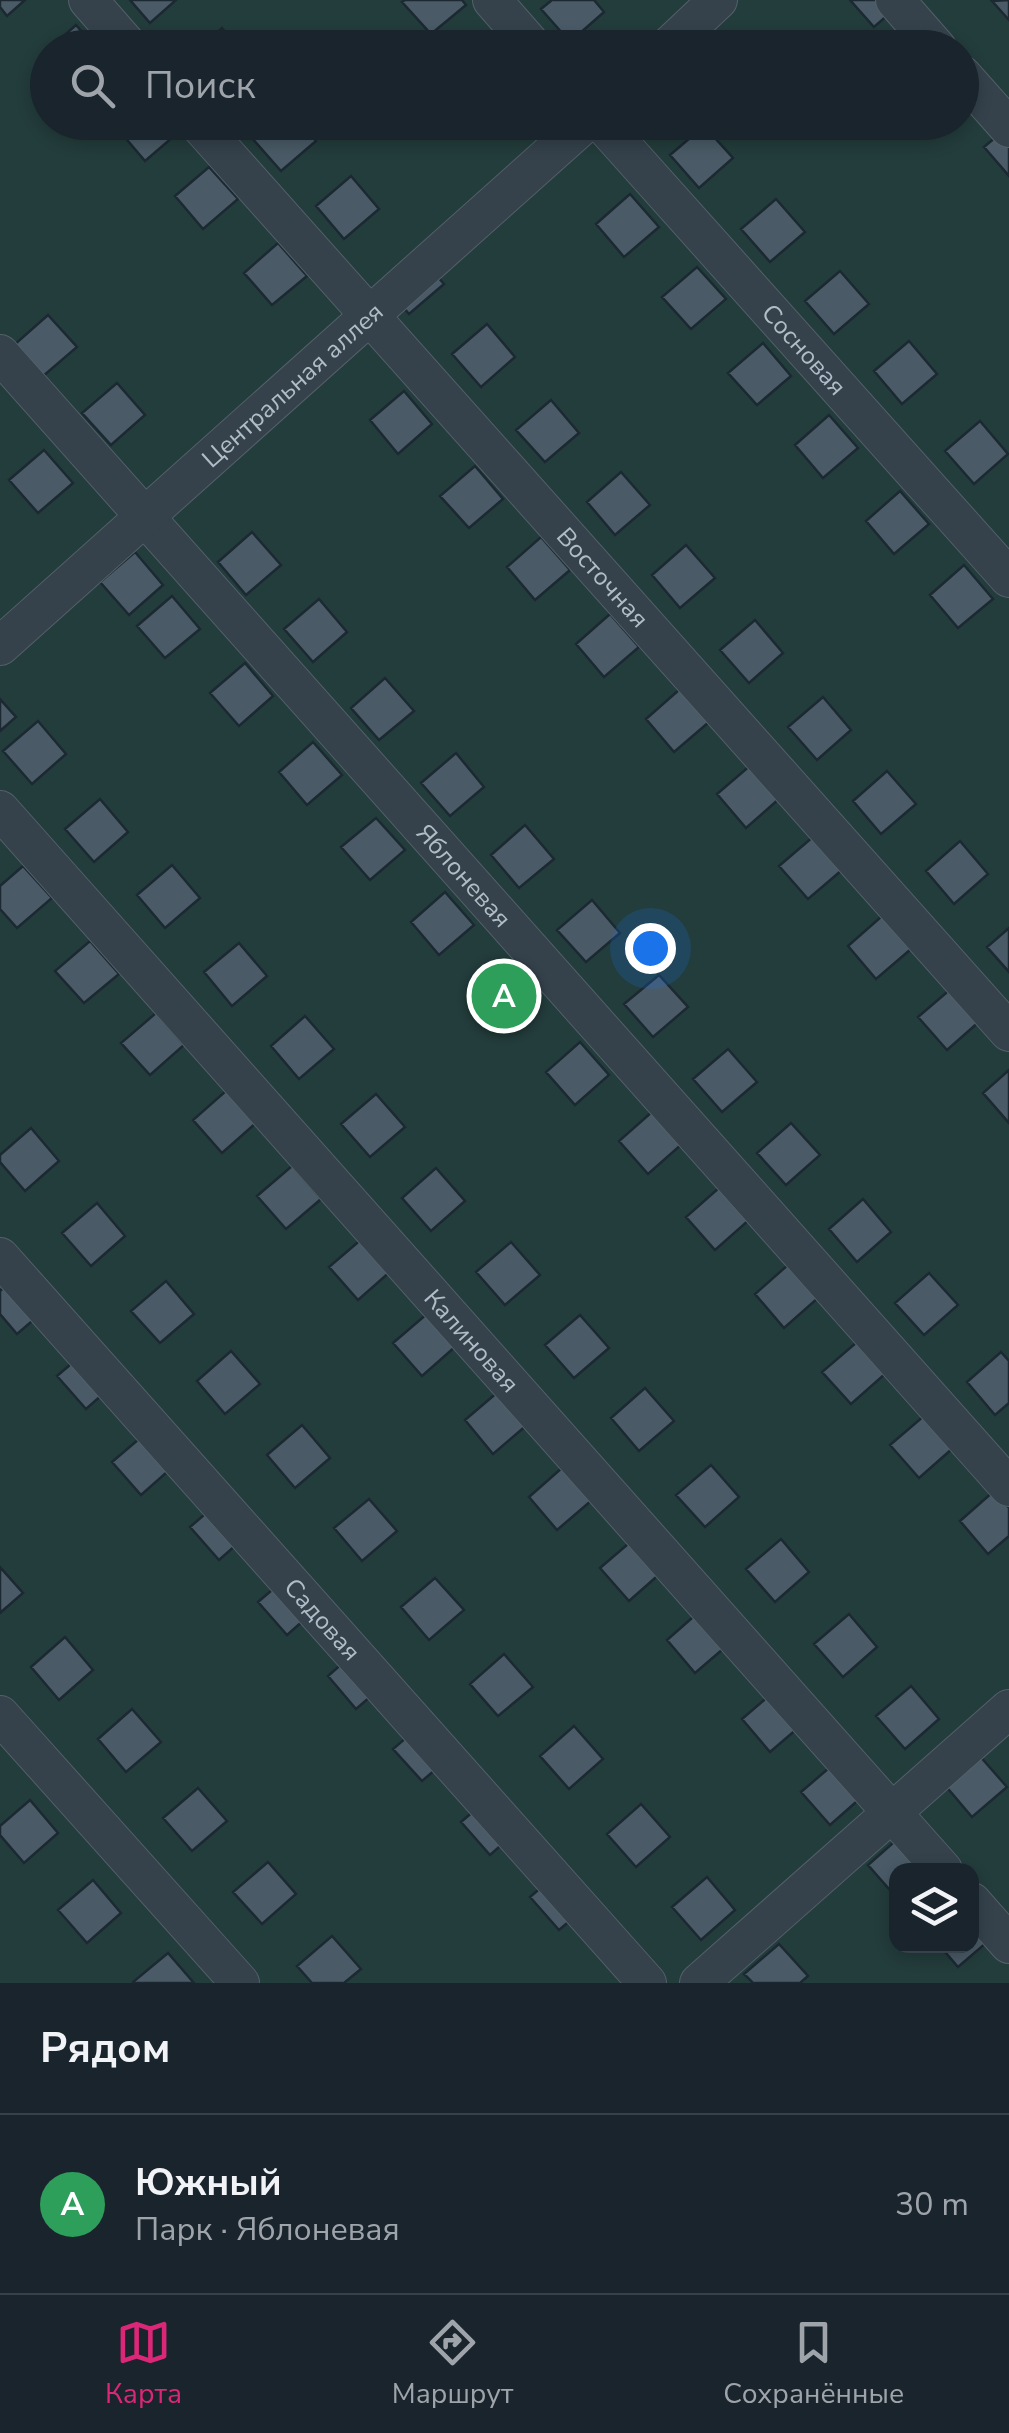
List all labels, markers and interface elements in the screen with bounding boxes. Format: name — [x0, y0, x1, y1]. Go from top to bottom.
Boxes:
search box — [30, 30, 979, 140]
icon: search — [65, 58, 120, 113]
text: Поиск — [145, 60, 255, 111]
street label: Центральная аллея — [195, 295, 391, 476]
street label: Сосновая — [754, 297, 854, 403]
street label: Восточная — [549, 520, 656, 635]
street label: Яблоневая — [408, 817, 519, 935]
your location — [625, 923, 676, 974]
pin: A — [472, 958, 536, 1034]
street label: Калиновая — [416, 1282, 526, 1400]
street label: Садовая — [276, 1571, 368, 1668]
map controls — [889, 1863, 979, 1953]
button: layers — [889, 1863, 979, 1953]
text: Рядом — [40, 2020, 170, 2077]
text: Южный — [135, 2157, 282, 2208]
text: A — [61, 2183, 84, 2226]
text: 30 m — [895, 2183, 969, 2226]
text: Парк · Яблоневая — [135, 2208, 400, 2251]
tab: Карта — [105, 2315, 182, 2413]
tab: Маршрут — [392, 2315, 513, 2413]
tab: Сохранённые — [723, 2315, 904, 2413]

